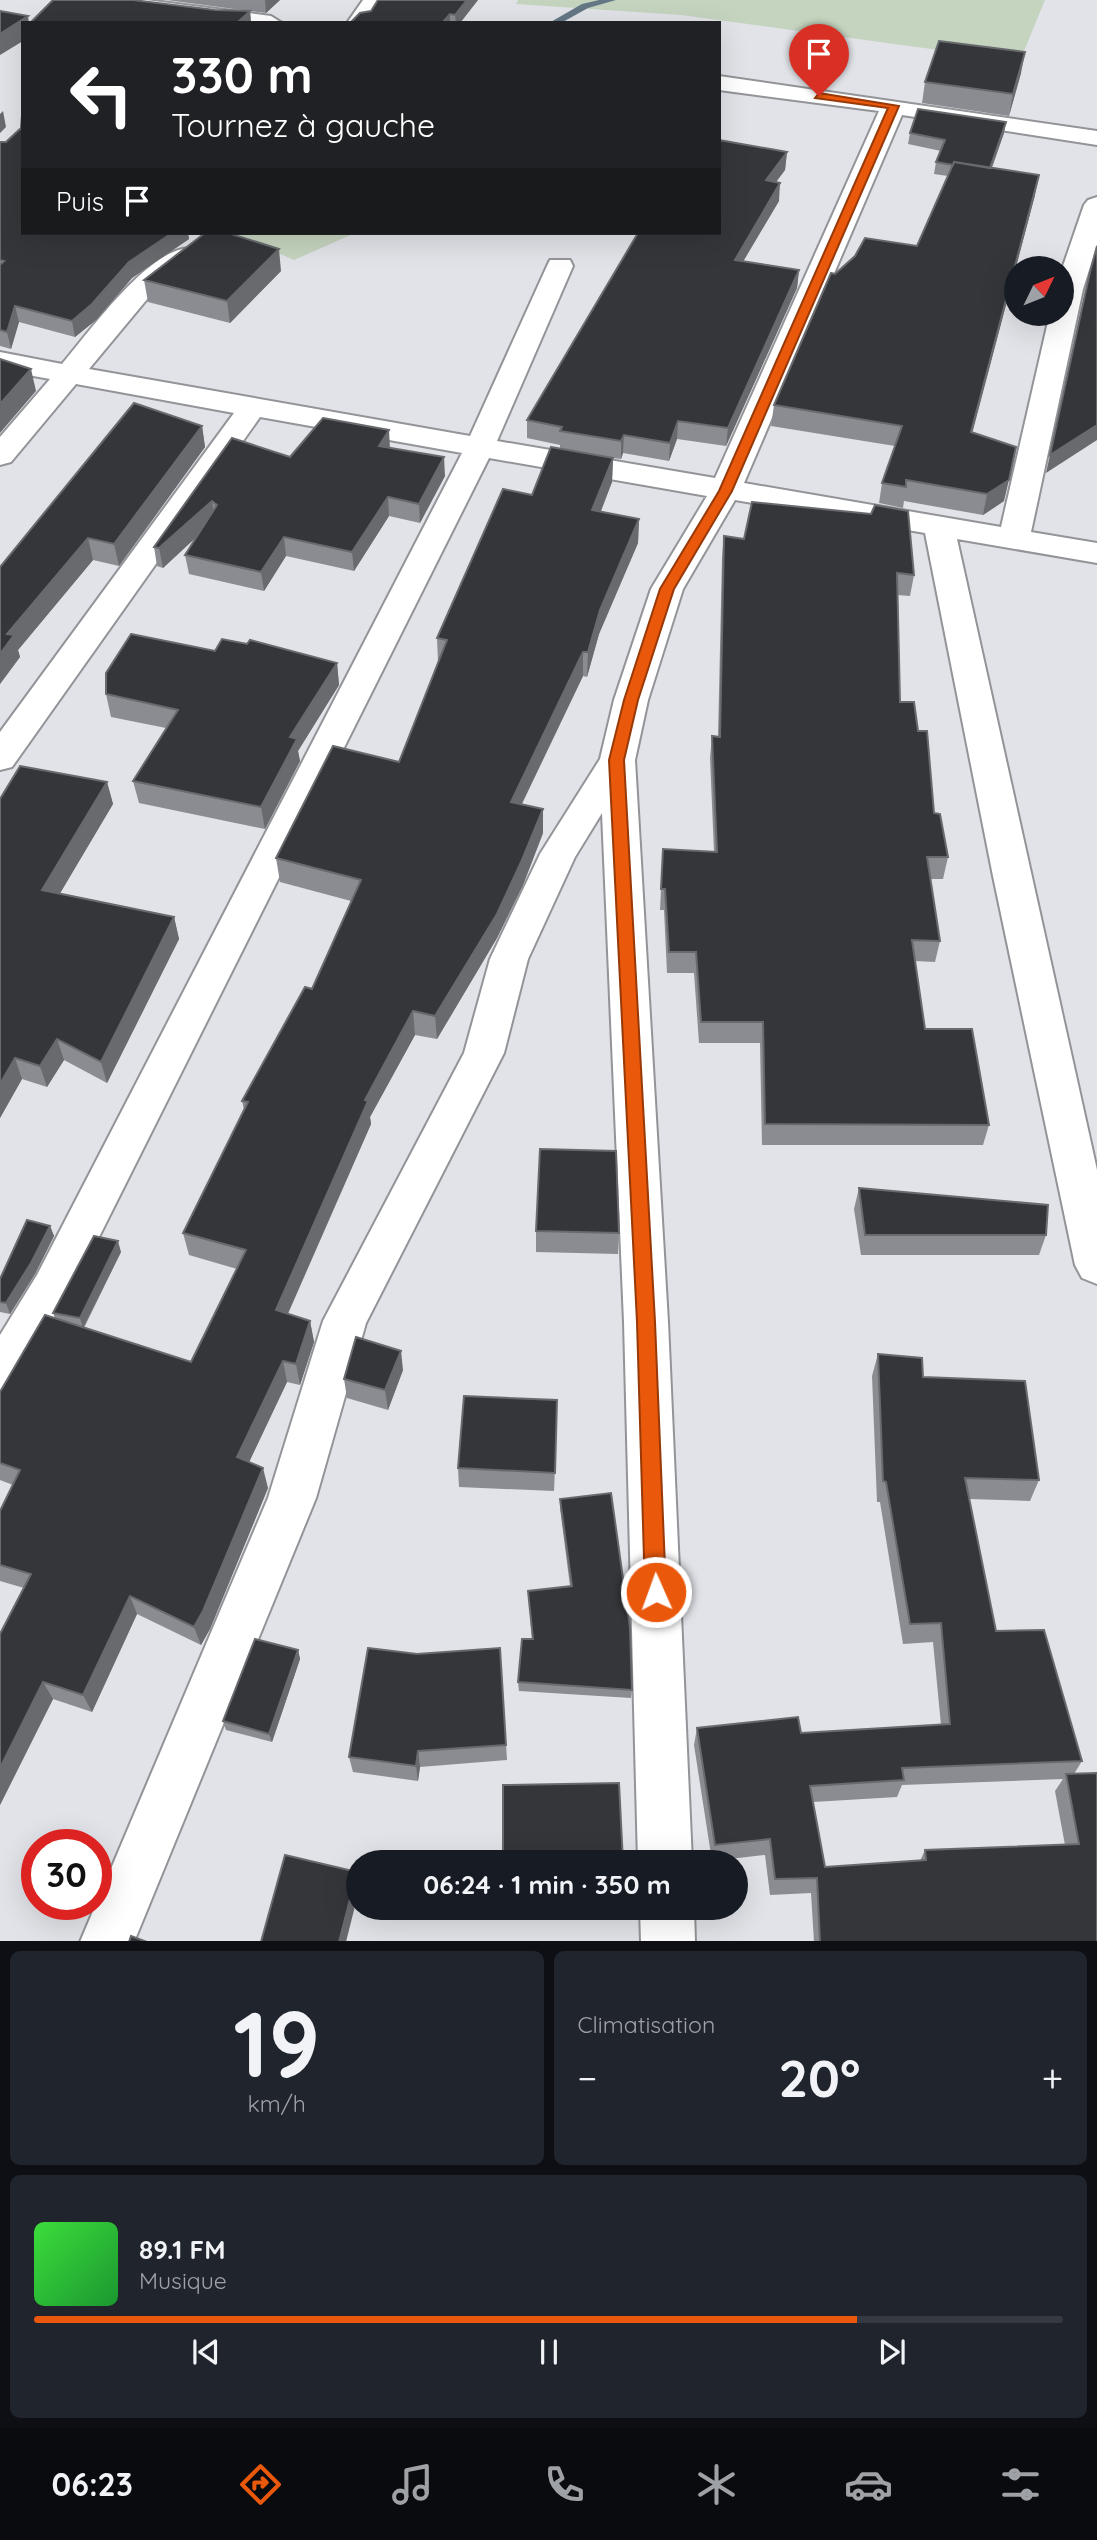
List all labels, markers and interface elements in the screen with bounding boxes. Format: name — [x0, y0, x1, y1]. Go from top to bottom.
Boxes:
pin — [789, 24, 849, 96]
icon: arrive — [800, 35, 838, 73]
text: 330 m — [171, 44, 313, 105]
icon: left — [56, 49, 147, 140]
text: Tournez à gauche — [171, 105, 435, 145]
icon: arrive — [118, 182, 156, 220]
text: Puis — [56, 185, 104, 218]
north arrow — [1004, 256, 1074, 326]
map controls — [1004, 256, 1074, 326]
position arrow — [619, 1555, 693, 1629]
speed limit sign: 30 — [21, 1829, 112, 1920]
text: 06:24 · 1 min · 350 m — [423, 1868, 671, 1901]
text: 19 — [233, 1986, 320, 2100]
text: Climatisation — [578, 2010, 715, 2039]
text: 20° — [778, 2045, 860, 2110]
text: − — [578, 2054, 597, 2102]
text: + — [1042, 2054, 1063, 2102]
text: km/h — [248, 2089, 306, 2118]
text: 89.1 FM — [139, 2233, 225, 2266]
text: Musique — [139, 2266, 227, 2295]
icon: previous — [187, 2333, 225, 2371]
icon: pause — [530, 2333, 568, 2371]
icon: next — [873, 2333, 911, 2371]
icon: directions — [236, 2460, 285, 2509]
icon: music — [388, 2460, 437, 2509]
icon: phone — [540, 2460, 589, 2509]
icon: climate — [692, 2460, 741, 2509]
icon: car — [844, 2460, 893, 2509]
icon: filters — [996, 2460, 1045, 2509]
text: 06:23 — [52, 2464, 133, 2504]

